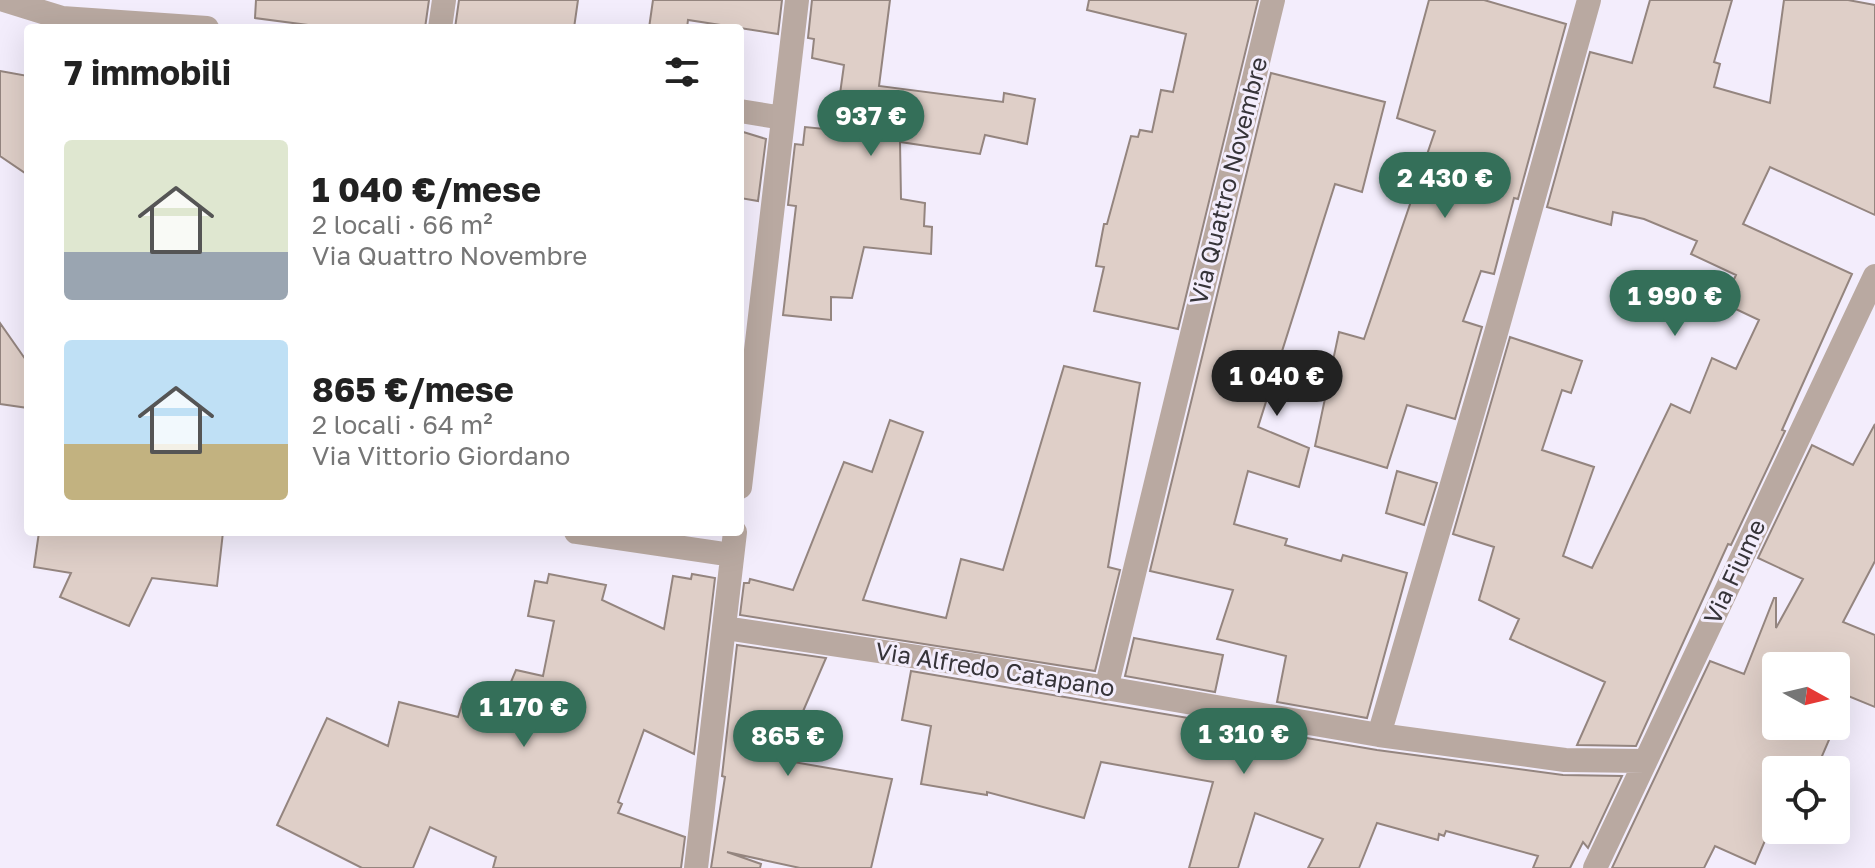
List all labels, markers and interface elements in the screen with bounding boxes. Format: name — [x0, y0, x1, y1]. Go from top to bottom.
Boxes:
icon: filters — [660, 50, 704, 94]
text: 7 immobili — [64, 52, 231, 92]
street label: Via Quattro Novembre — [1183, 54, 1272, 307]
pin: 937 € — [815, 90, 927, 158]
text: 937 € — [835, 100, 907, 131]
pin: 2 430 € — [1371, 152, 1519, 220]
text: 2 430 € — [1397, 162, 1493, 193]
text: 1 040 €/mese — [312, 169, 541, 209]
icon: home — [128, 172, 224, 268]
text: 2 locali · 66 m² — [312, 209, 493, 240]
text: Via Quattro Novembre — [312, 240, 587, 271]
pin: 1 990 € — [1601, 270, 1749, 338]
text: 1 990 € — [1628, 280, 1722, 311]
pin: 1 040 € — [1203, 350, 1351, 418]
text: 1 040 € — [1230, 360, 1324, 391]
text: 865 €/mese — [312, 369, 514, 409]
icon: home — [128, 372, 224, 468]
text: 2 locali · 64 m² — [312, 409, 493, 440]
text: Via Vittorio Giordano — [312, 440, 570, 471]
street label: Via Fiume — [1697, 514, 1771, 628]
street label: Via Alfredo Catapano — [873, 635, 1117, 702]
north arrow — [1762, 652, 1850, 740]
map controls — [1762, 652, 1850, 844]
pin: 1 170 € — [450, 681, 598, 749]
text: 1 170 € — [479, 691, 569, 722]
pin: 1 310 € — [1170, 708, 1318, 776]
pin: 865 € — [732, 710, 844, 778]
text: 1 310 € — [1199, 718, 1289, 749]
text: 865 € — [751, 720, 825, 751]
button: locate — [1762, 756, 1850, 844]

